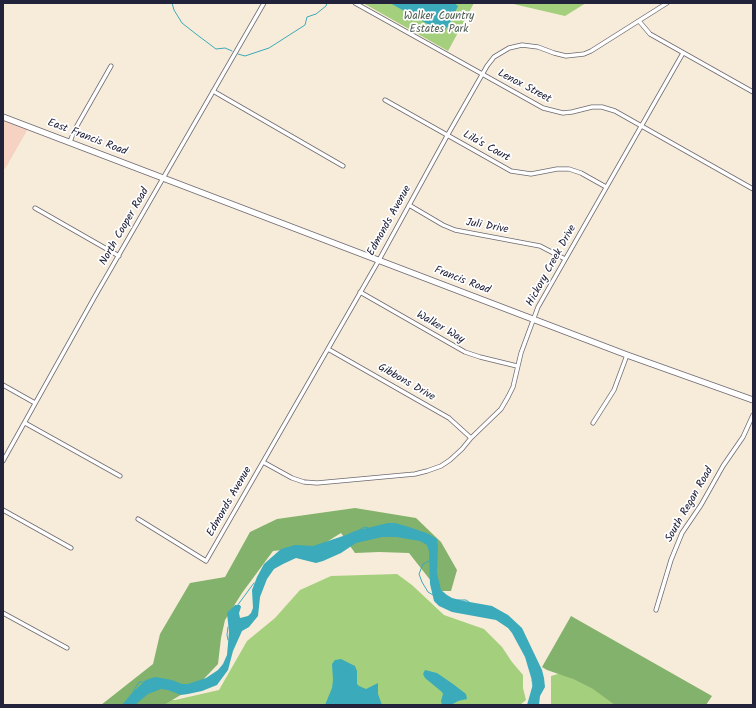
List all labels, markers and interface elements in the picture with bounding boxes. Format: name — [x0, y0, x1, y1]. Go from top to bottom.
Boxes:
park label: Walker Country Estates Park — [404, 10, 474, 36]
street label: Lenox Street — [495, 67, 553, 107]
street label: East Francis Road — [45, 117, 129, 159]
street label: Lila's Court — [460, 129, 512, 165]
street label: Edmonds Avenue — [365, 183, 415, 259]
street label: North Cooper Road — [97, 186, 153, 268]
street label: Juli Drive — [465, 217, 509, 237]
street label: Hickory Creek Drive — [524, 223, 580, 309]
street label: Francis Road — [432, 264, 492, 298]
street label: Walker Way — [414, 309, 466, 347]
street label: Gibbons Drive — [375, 361, 437, 405]
street label: Edmonds Avenue — [205, 465, 255, 539]
street label: South Regan Road — [663, 465, 717, 545]

